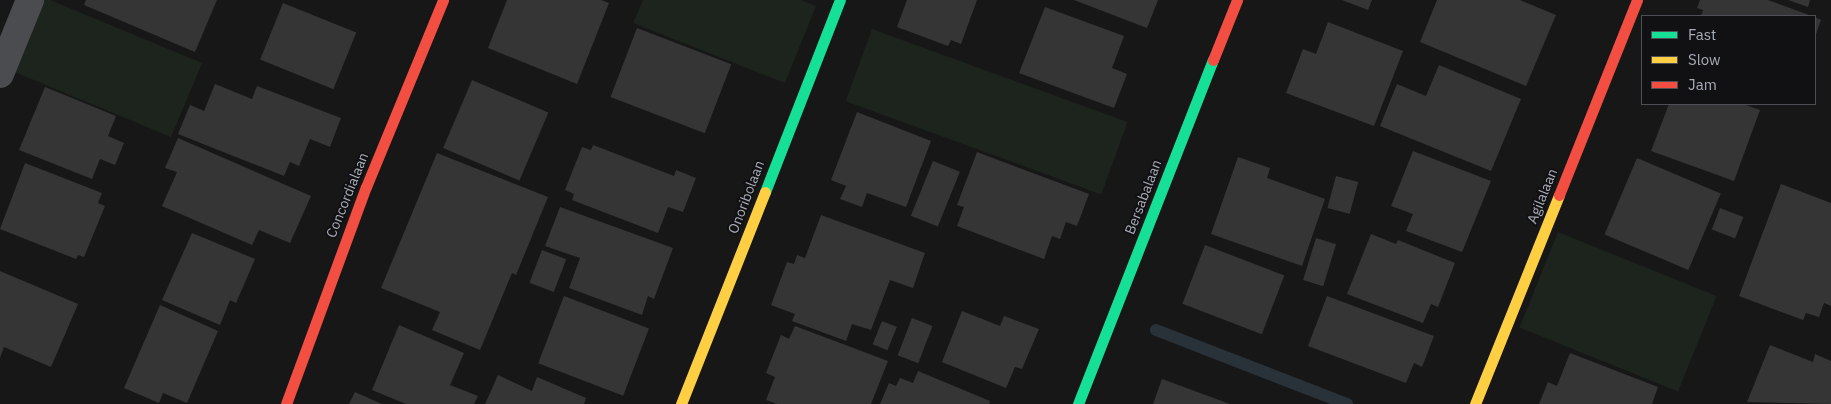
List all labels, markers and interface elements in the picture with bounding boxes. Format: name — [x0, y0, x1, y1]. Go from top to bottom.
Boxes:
legend — [1641, 15, 1816, 105]
text: Fast — [1688, 25, 1716, 44]
text: Slow — [1688, 50, 1721, 69]
text: Jam — [1688, 75, 1717, 94]
street label: Concordialaan — [322, 150, 372, 240]
street label: Bersabalaan — [1121, 157, 1165, 237]
street label: Onoribolaan — [724, 158, 768, 236]
street label: Agilalaan — [1523, 166, 1561, 226]

